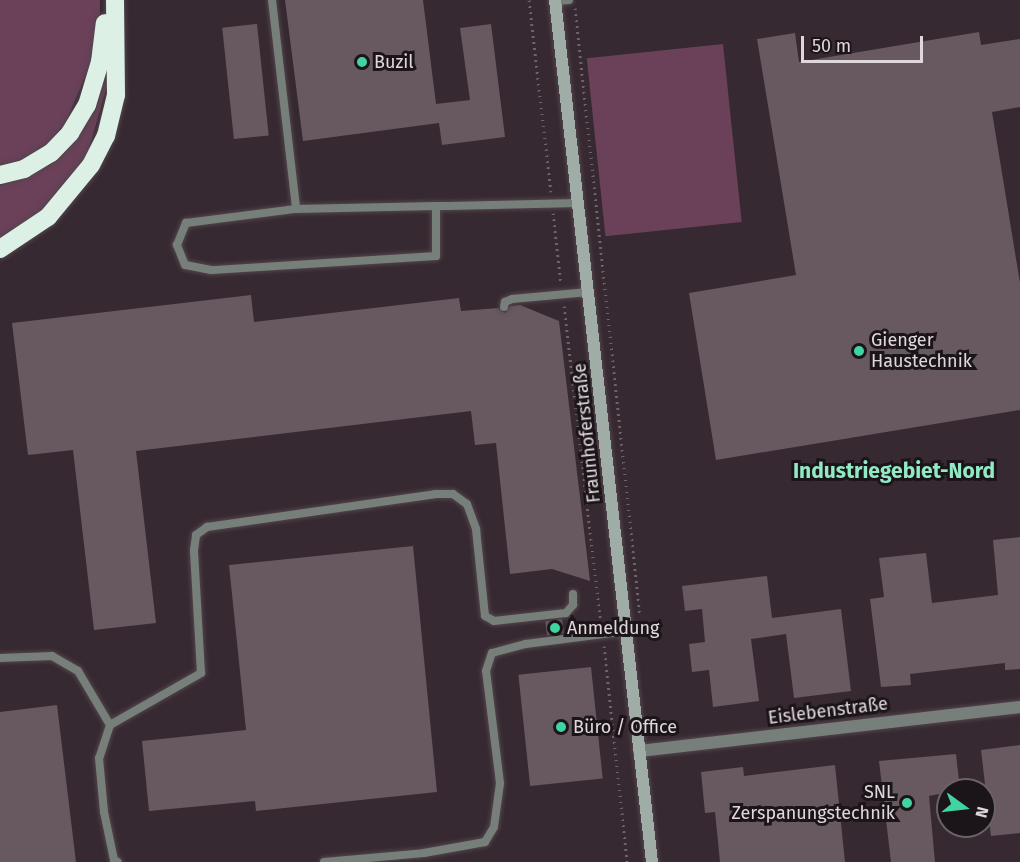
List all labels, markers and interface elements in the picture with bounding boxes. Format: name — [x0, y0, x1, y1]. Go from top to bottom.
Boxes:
scale bar — [804, 24, 926, 62]
text: 50 m — [812, 35, 851, 57]
place label: Buzil — [374, 51, 414, 73]
marker: Buzil — [355, 55, 369, 69]
place label: Gienger Haustechnik — [871, 330, 972, 372]
marker: Gienger Haustechnik — [852, 344, 866, 358]
street label: Fraunhoferstraße — [569, 362, 605, 504]
district label: Industriegebiet-Nord — [793, 458, 995, 484]
place label: Anmeldung — [567, 617, 659, 639]
marker: Anmeldung — [548, 621, 562, 635]
street label: Eislebenstraße — [767, 693, 889, 729]
place label: Büro / Office — [573, 716, 677, 738]
marker: Büro / Office — [554, 720, 568, 734]
north arrow — [936, 778, 996, 838]
place label: SNL Zerspanungstechnik — [732, 782, 895, 824]
marker: SNL Zerspanungstechnik — [900, 796, 914, 810]
text: N — [971, 805, 992, 820]

